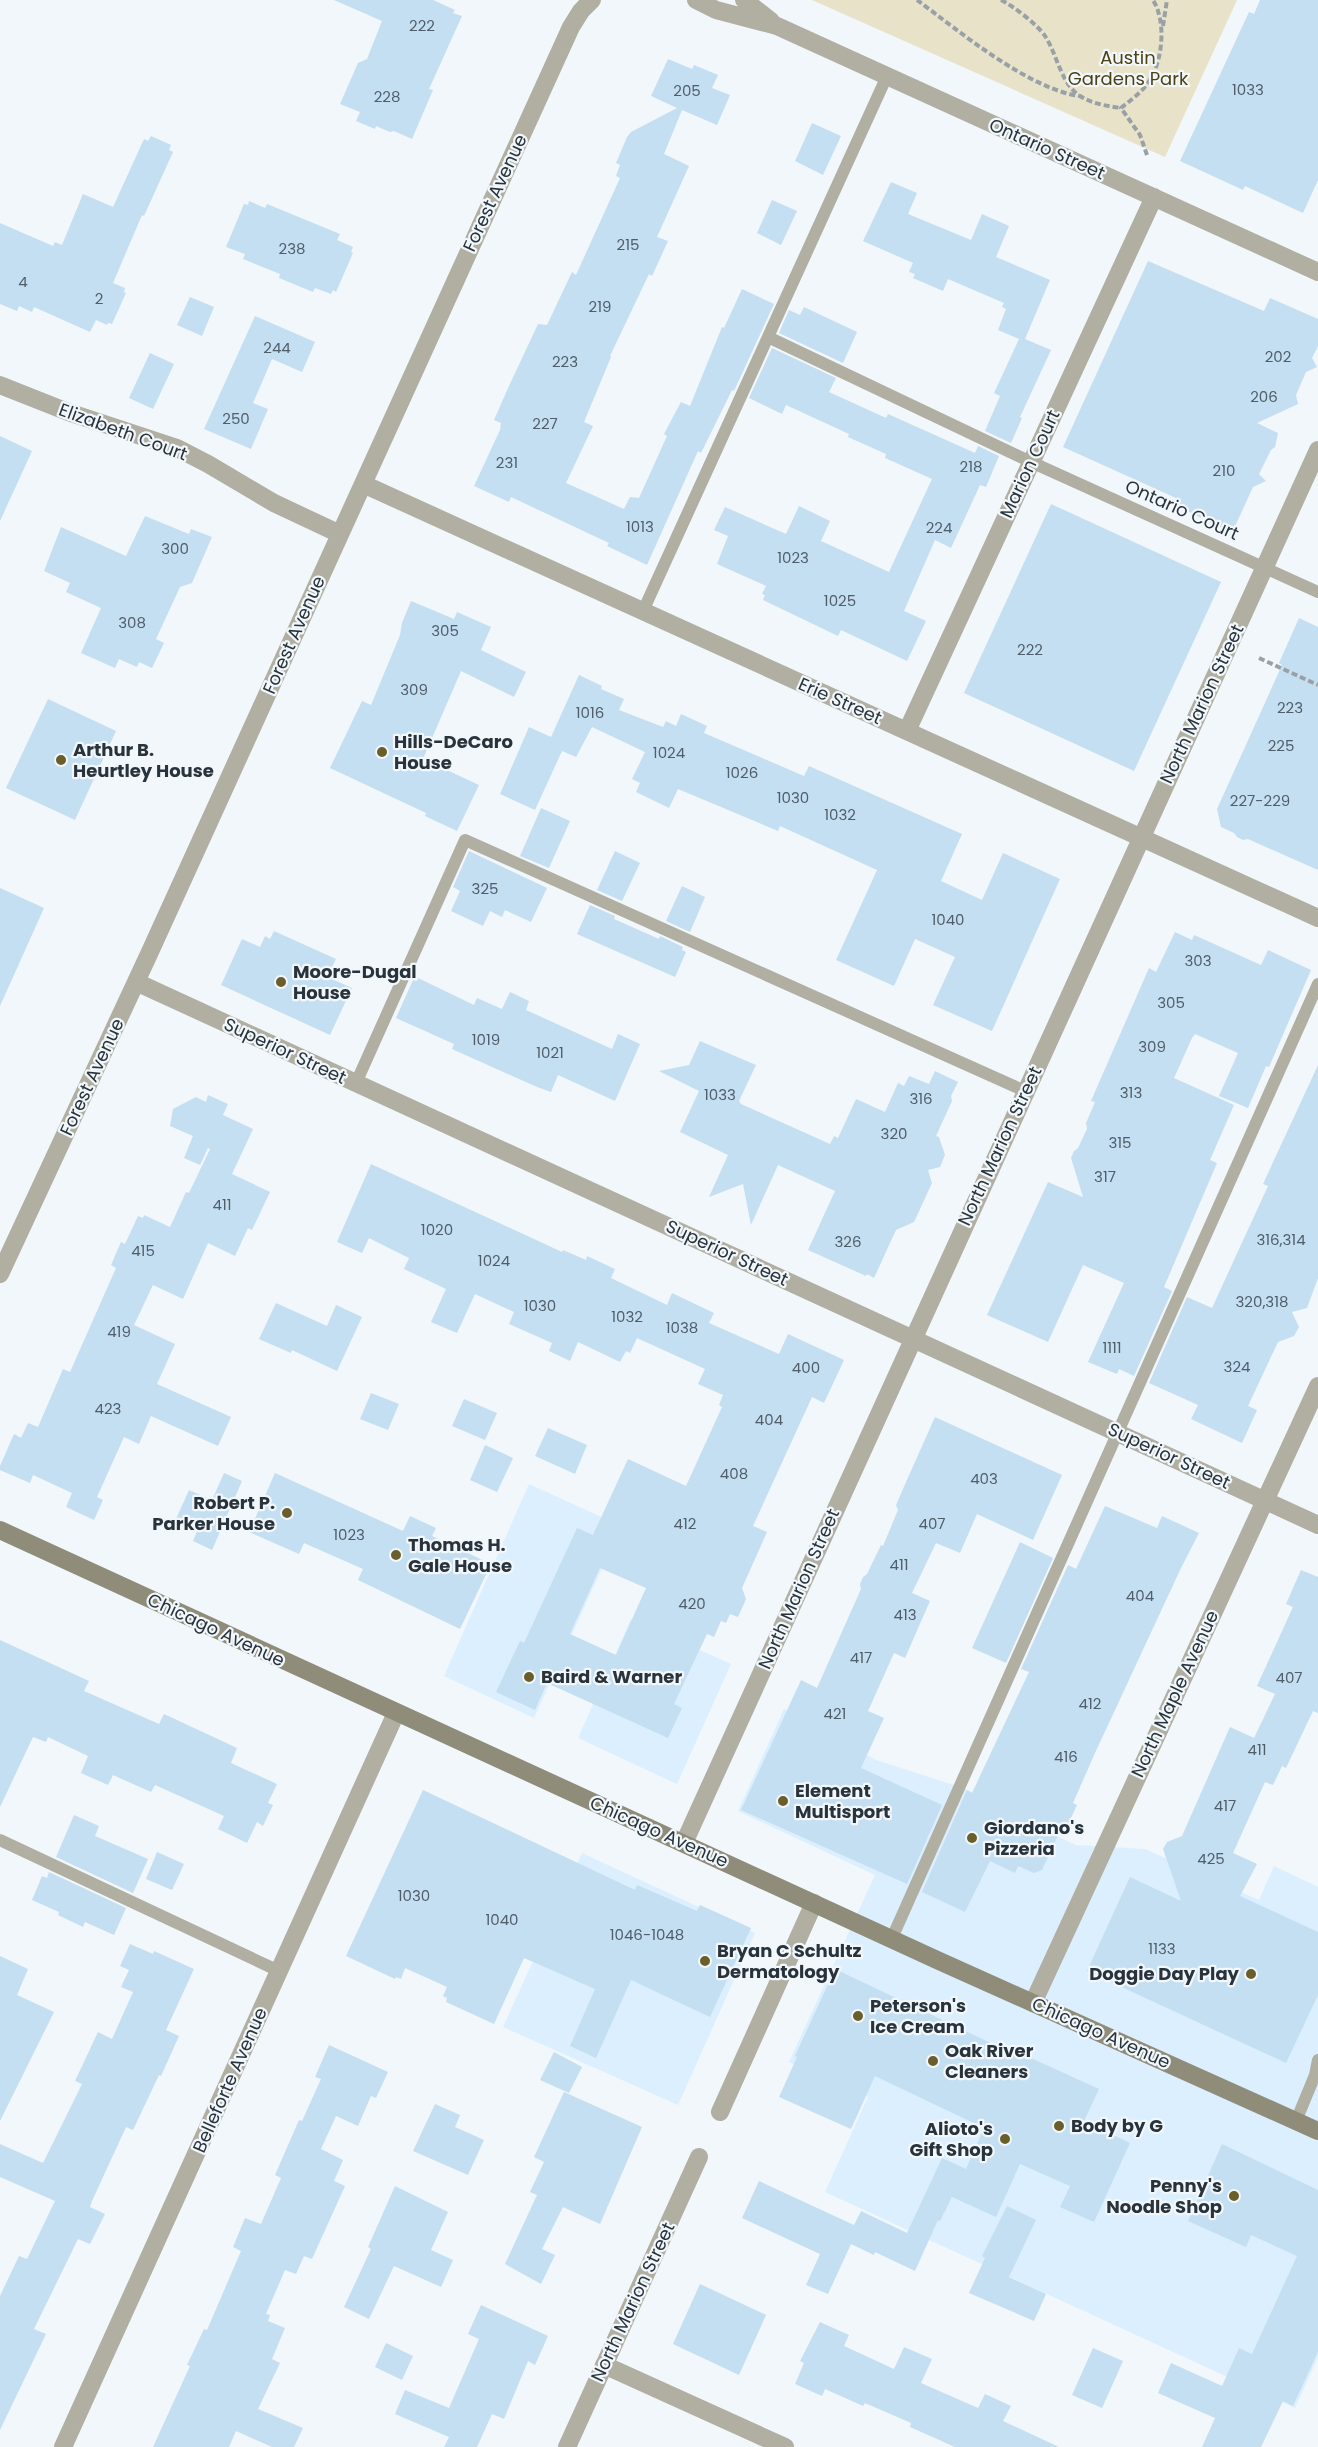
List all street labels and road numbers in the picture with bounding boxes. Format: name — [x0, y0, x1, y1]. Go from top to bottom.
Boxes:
street label: Ontario Street — [985, 112, 1109, 185]
street label: Forest Avenue — [456, 130, 533, 256]
street label: Elizabeth Court — [56, 397, 191, 466]
street label: Marion Court — [994, 406, 1066, 522]
street label: Ontario Court — [1121, 473, 1243, 546]
street label: Forest Avenue — [256, 572, 331, 698]
street label: North Marion Street — [1154, 620, 1249, 788]
street label: Erie Street — [794, 671, 886, 730]
street label: Superior Street — [220, 1011, 350, 1090]
street label: Forest Avenue — [53, 1014, 130, 1140]
street label: North Marion Street — [952, 1062, 1047, 1230]
street label: Superior Street — [662, 1213, 792, 1292]
street label: Superior Street — [1104, 1416, 1234, 1495]
street label: North Marion Street — [752, 1505, 845, 1673]
street label: Chicago Avenue — [143, 1587, 289, 1672]
street label: North Maple Avenue — [1125, 1606, 1224, 1781]
street label: Chicago Avenue — [586, 1790, 732, 1873]
street label: Chicago Avenue — [1028, 1991, 1174, 2074]
street label: Belleforte Avenue — [186, 2003, 273, 2156]
street label: North Marion Street — [585, 2218, 680, 2386]

